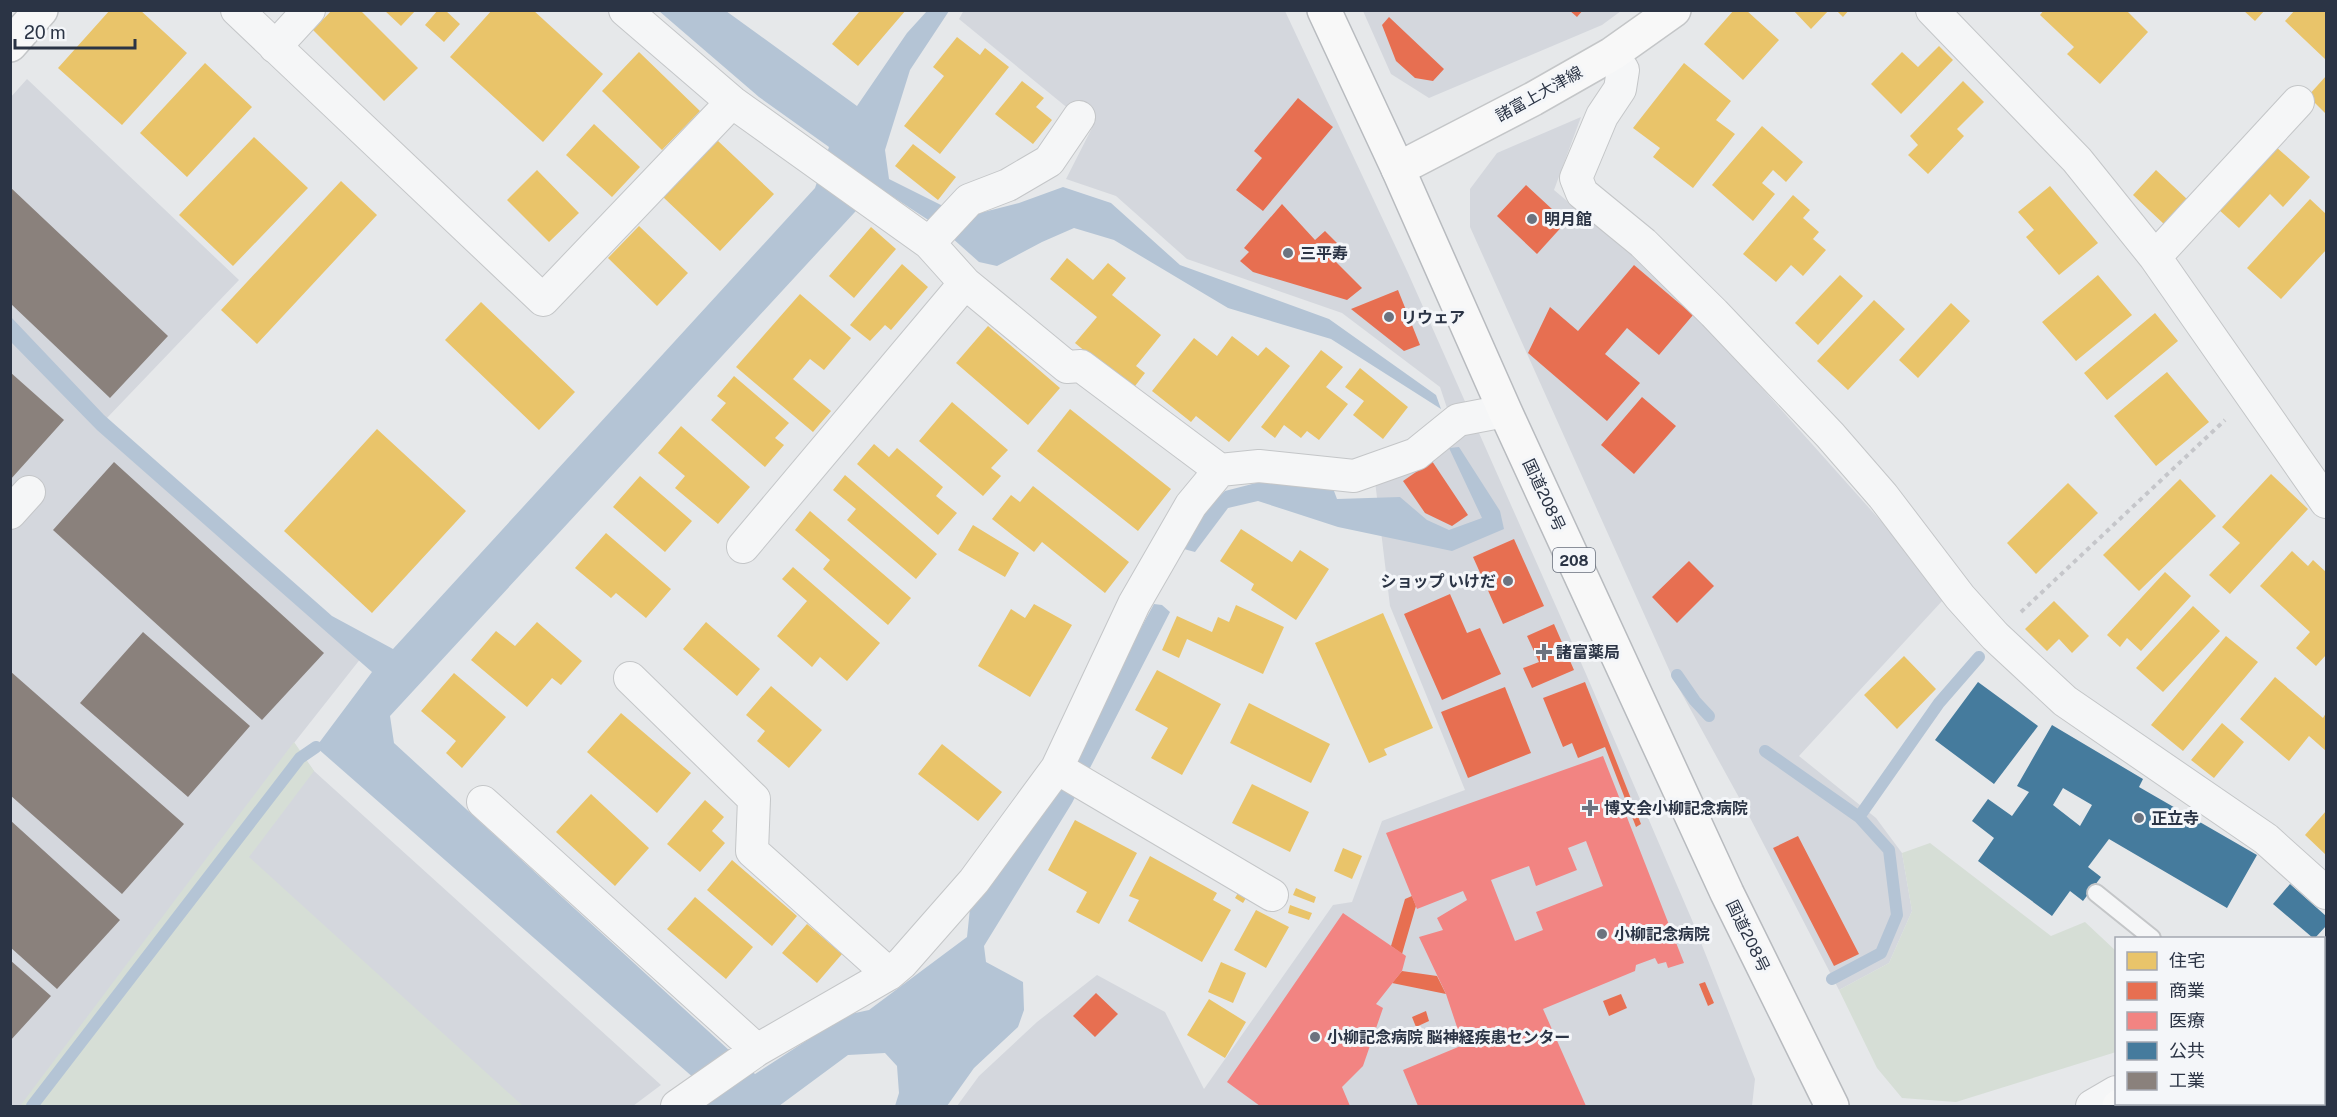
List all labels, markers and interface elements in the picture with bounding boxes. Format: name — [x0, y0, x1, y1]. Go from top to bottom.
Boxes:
scale bar — [15, 12, 135, 50]
text: 20 m — [24, 22, 66, 43]
street label: 諸富上大津線 — [1492, 62, 1586, 126]
place label: 明月館 — [1544, 210, 1592, 229]
marker: 明月館 — [1525, 212, 1539, 226]
place label: 三平寿 — [1300, 244, 1348, 263]
marker: 三平寿 — [1281, 246, 1295, 260]
place label: リウェア — [1401, 308, 1465, 327]
marker: リウェア — [1382, 310, 1396, 324]
street label: 国道208号 — [1519, 456, 1569, 534]
road number: 208 — [1553, 548, 1595, 572]
place label: ショップ いけだ — [1380, 572, 1496, 591]
marker: ショップ いけだ — [1501, 574, 1515, 588]
place label: 諸富薬局 — [1556, 643, 1620, 662]
marker: 諸富薬局 — [1537, 645, 1551, 659]
marker: 博文会小柳記念病院 — [1581, 799, 1599, 817]
place label: 博文会小柳記念病院 — [1604, 799, 1748, 818]
place label: 正立寺 — [2151, 809, 2199, 828]
marker: 正立寺 — [2132, 811, 2146, 825]
street label: 国道208号 — [1722, 897, 1774, 975]
place label: 小柳記念病院 — [1614, 925, 1710, 944]
marker: 小柳記念病院 — [1595, 927, 1609, 941]
legend — [2115, 937, 2325, 1105]
text: 住宅 — [2169, 950, 2205, 971]
text: 商業 — [2169, 980, 2205, 1001]
text: 医療 — [2169, 1010, 2205, 1031]
place label: 小柳記念病院 脳神経疾患センター — [1327, 1028, 1571, 1047]
marker: 小柳記念病院 脳神経疾患センター — [1308, 1030, 1322, 1044]
text: 公共 — [2169, 1040, 2205, 1061]
text: 工業 — [2169, 1070, 2205, 1091]

